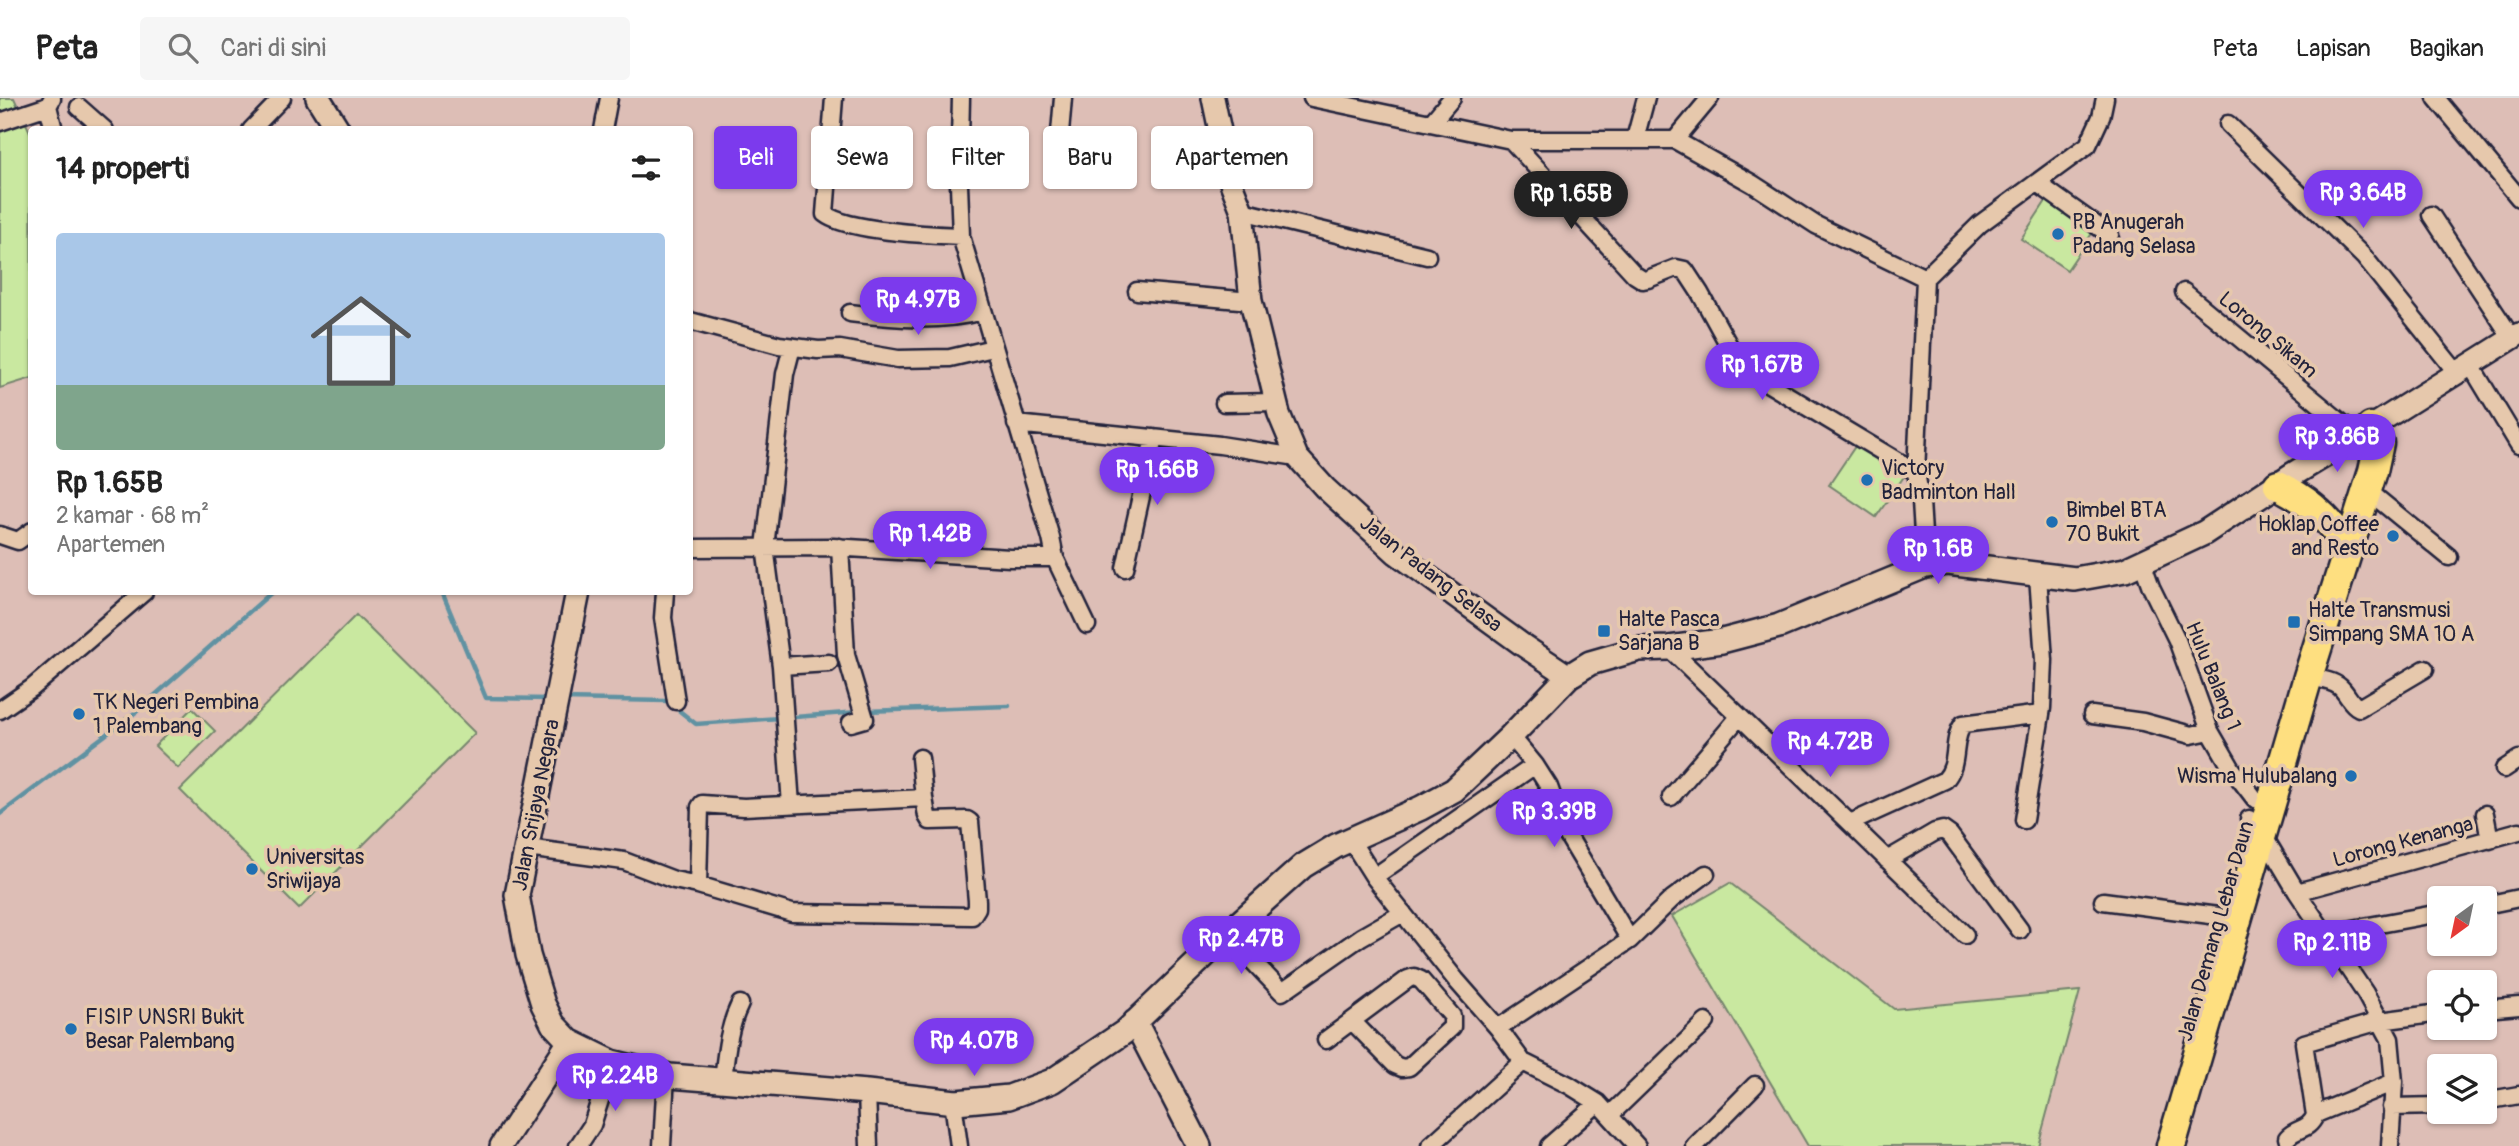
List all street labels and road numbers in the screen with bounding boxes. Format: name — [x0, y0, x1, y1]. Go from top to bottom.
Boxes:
street label: Lorong Sikam — [2213, 286, 2323, 384]
street label: Jalan Padang Selasa — [1354, 510, 1508, 638]
street label: Hulu Balang 1 — [2179, 618, 2247, 734]
street label: Jalan Srijaya Negara — [506, 717, 566, 893]
street label: Lorong Kenanga — [2330, 810, 2476, 874]
street label: Jalan Demang Lebar Daun — [2172, 818, 2260, 1044]

